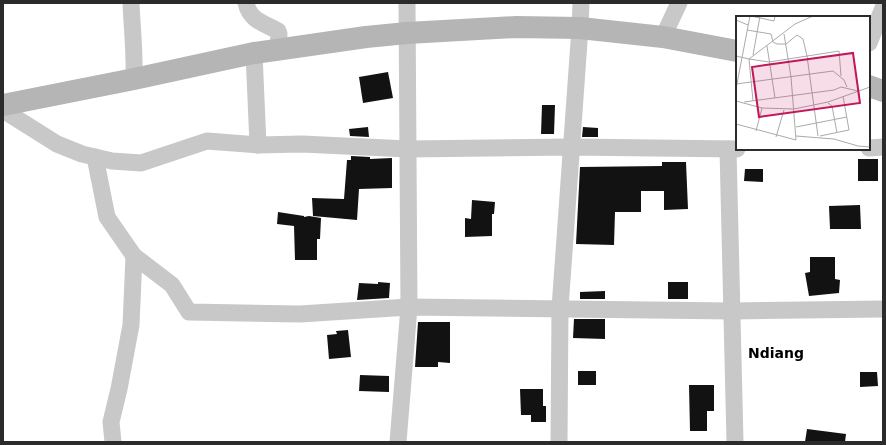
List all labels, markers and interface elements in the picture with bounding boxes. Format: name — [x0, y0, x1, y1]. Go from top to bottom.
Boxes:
inset map — [736, 16, 870, 150]
district label: Ndiang — [748, 345, 804, 361]

